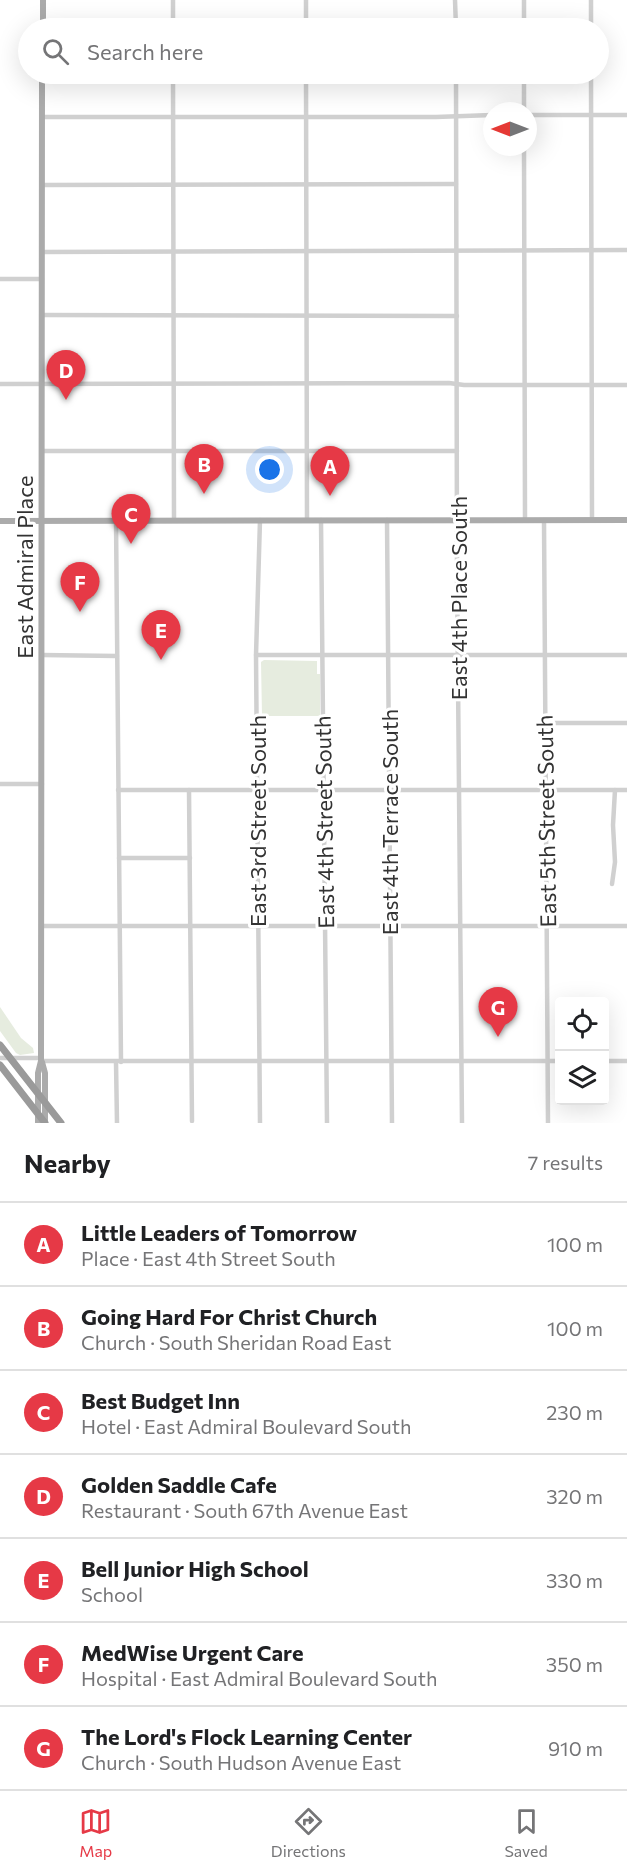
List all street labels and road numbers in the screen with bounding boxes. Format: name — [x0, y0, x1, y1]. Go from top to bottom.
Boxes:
street label: East Admiral Place — [11, 475, 38, 659]
street label: East 4th Place South — [445, 496, 472, 700]
street label: East 4th Terrace South — [376, 709, 403, 935]
street label: East 5th Street South — [531, 714, 561, 928]
street label: East 3rd Street South — [244, 715, 271, 927]
street label: East 4th Street South — [309, 715, 339, 929]

